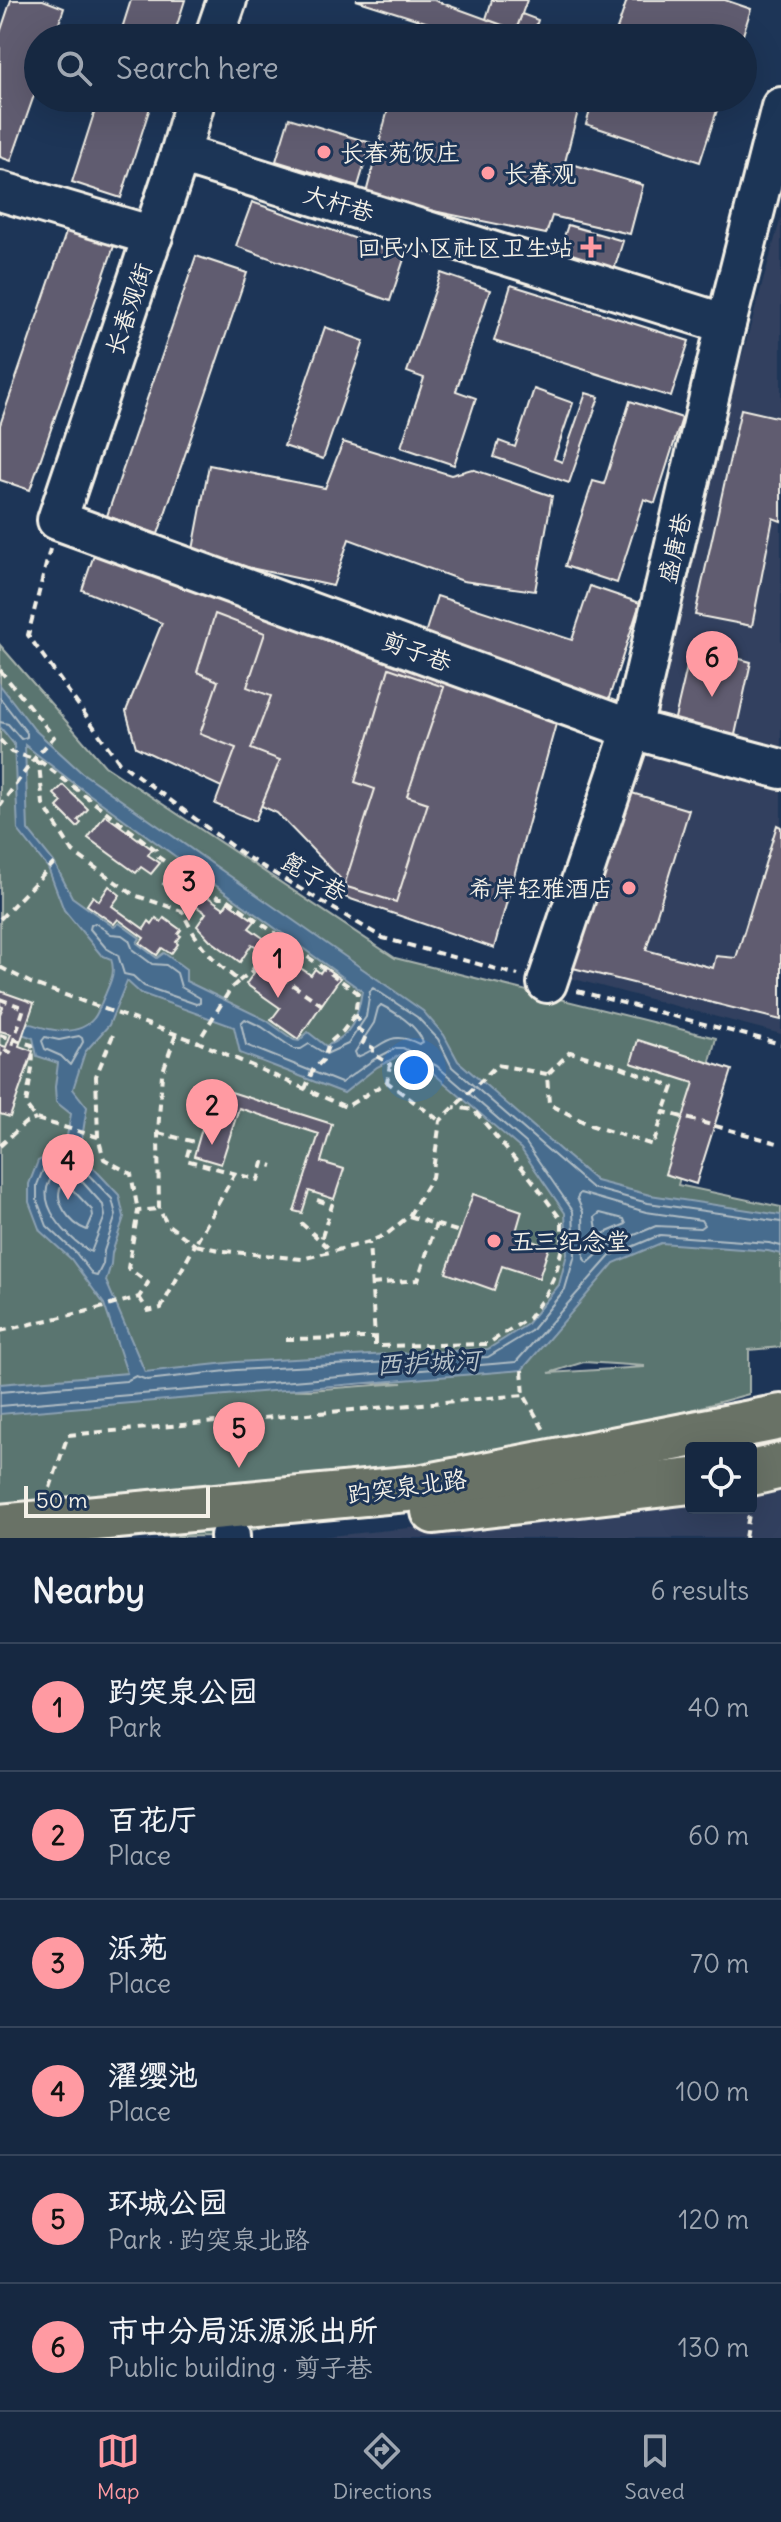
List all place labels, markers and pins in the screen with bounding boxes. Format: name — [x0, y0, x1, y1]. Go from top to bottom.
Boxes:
place label: 长春苑饭庄 — [340, 137, 460, 167]
marker: 长春苑饭庄 — [315, 143, 333, 161]
place label: 长春观 — [504, 158, 576, 188]
marker: 长春观 — [479, 164, 497, 182]
place label: 回民小区社区卫生站 — [357, 232, 573, 262]
marker: 回民小区社区卫生站 — [580, 236, 602, 258]
pin: 6 — [686, 631, 738, 697]
pin: 3 — [163, 855, 215, 921]
place label: 希岸轻雅酒店 — [469, 873, 613, 903]
marker: 希岸轻雅酒店 — [620, 879, 638, 897]
pin: 1 — [252, 932, 304, 998]
pin: 2 — [186, 1079, 238, 1145]
pin: 4 — [42, 1134, 94, 1200]
place label: 五三纪念堂 — [510, 1226, 630, 1256]
marker: 五三纪念堂 — [485, 1232, 503, 1250]
pin: 5 — [213, 1402, 265, 1468]

